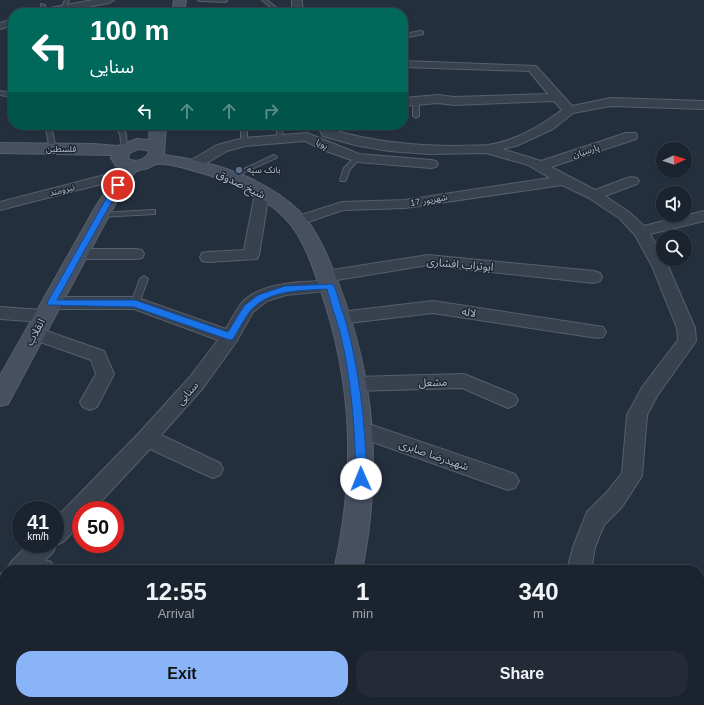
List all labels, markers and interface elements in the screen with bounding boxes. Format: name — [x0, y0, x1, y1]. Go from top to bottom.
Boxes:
text: 100 m — [90, 15, 169, 46]
icon: left — [24, 24, 76, 76]
text: سنایی — [90, 57, 134, 77]
icon: left — [134, 100, 156, 122]
icon: ahead — [176, 100, 198, 122]
icon: ahead — [218, 100, 240, 122]
icon: right — [260, 100, 282, 122]
street label: پویا — [314, 137, 330, 152]
street label: پارسیان — [571, 142, 601, 161]
north arrow — [656, 142, 692, 178]
map controls — [656, 142, 692, 266]
street label: فلسطین — [46, 144, 76, 154]
marker: بانک سپه — [234, 165, 244, 175]
place label: بانک سپه — [247, 165, 281, 176]
street label: شیخ صدوق — [214, 167, 267, 203]
pin — [101, 168, 135, 202]
icon: arrive — [107, 174, 129, 196]
street label: نیرومند — [48, 182, 76, 199]
button: sound — [656, 186, 692, 222]
street label: 17 شهریور — [410, 192, 449, 209]
button: search — [656, 230, 692, 266]
street label: ابوتراب افشاری — [426, 255, 494, 274]
street label: لاله — [461, 305, 477, 319]
street label: انقلاب — [23, 317, 48, 348]
street label: مشعل — [418, 375, 448, 389]
street label: سنایی — [174, 379, 201, 408]
street label: شهیدرضا صابری — [397, 437, 471, 474]
position arrow — [340, 458, 382, 500]
speed limit sign: 50 — [72, 501, 124, 553]
text: 41 — [27, 511, 49, 533]
text: km/h — [27, 531, 49, 542]
text: 12:55 — [145, 578, 207, 605]
text: 1 — [356, 578, 369, 605]
text: 340 — [519, 578, 559, 605]
text: Arrival — [158, 606, 195, 621]
text: min — [352, 606, 373, 621]
text: m — [533, 606, 544, 621]
button: Exit — [16, 651, 348, 697]
button: Share — [356, 651, 688, 697]

